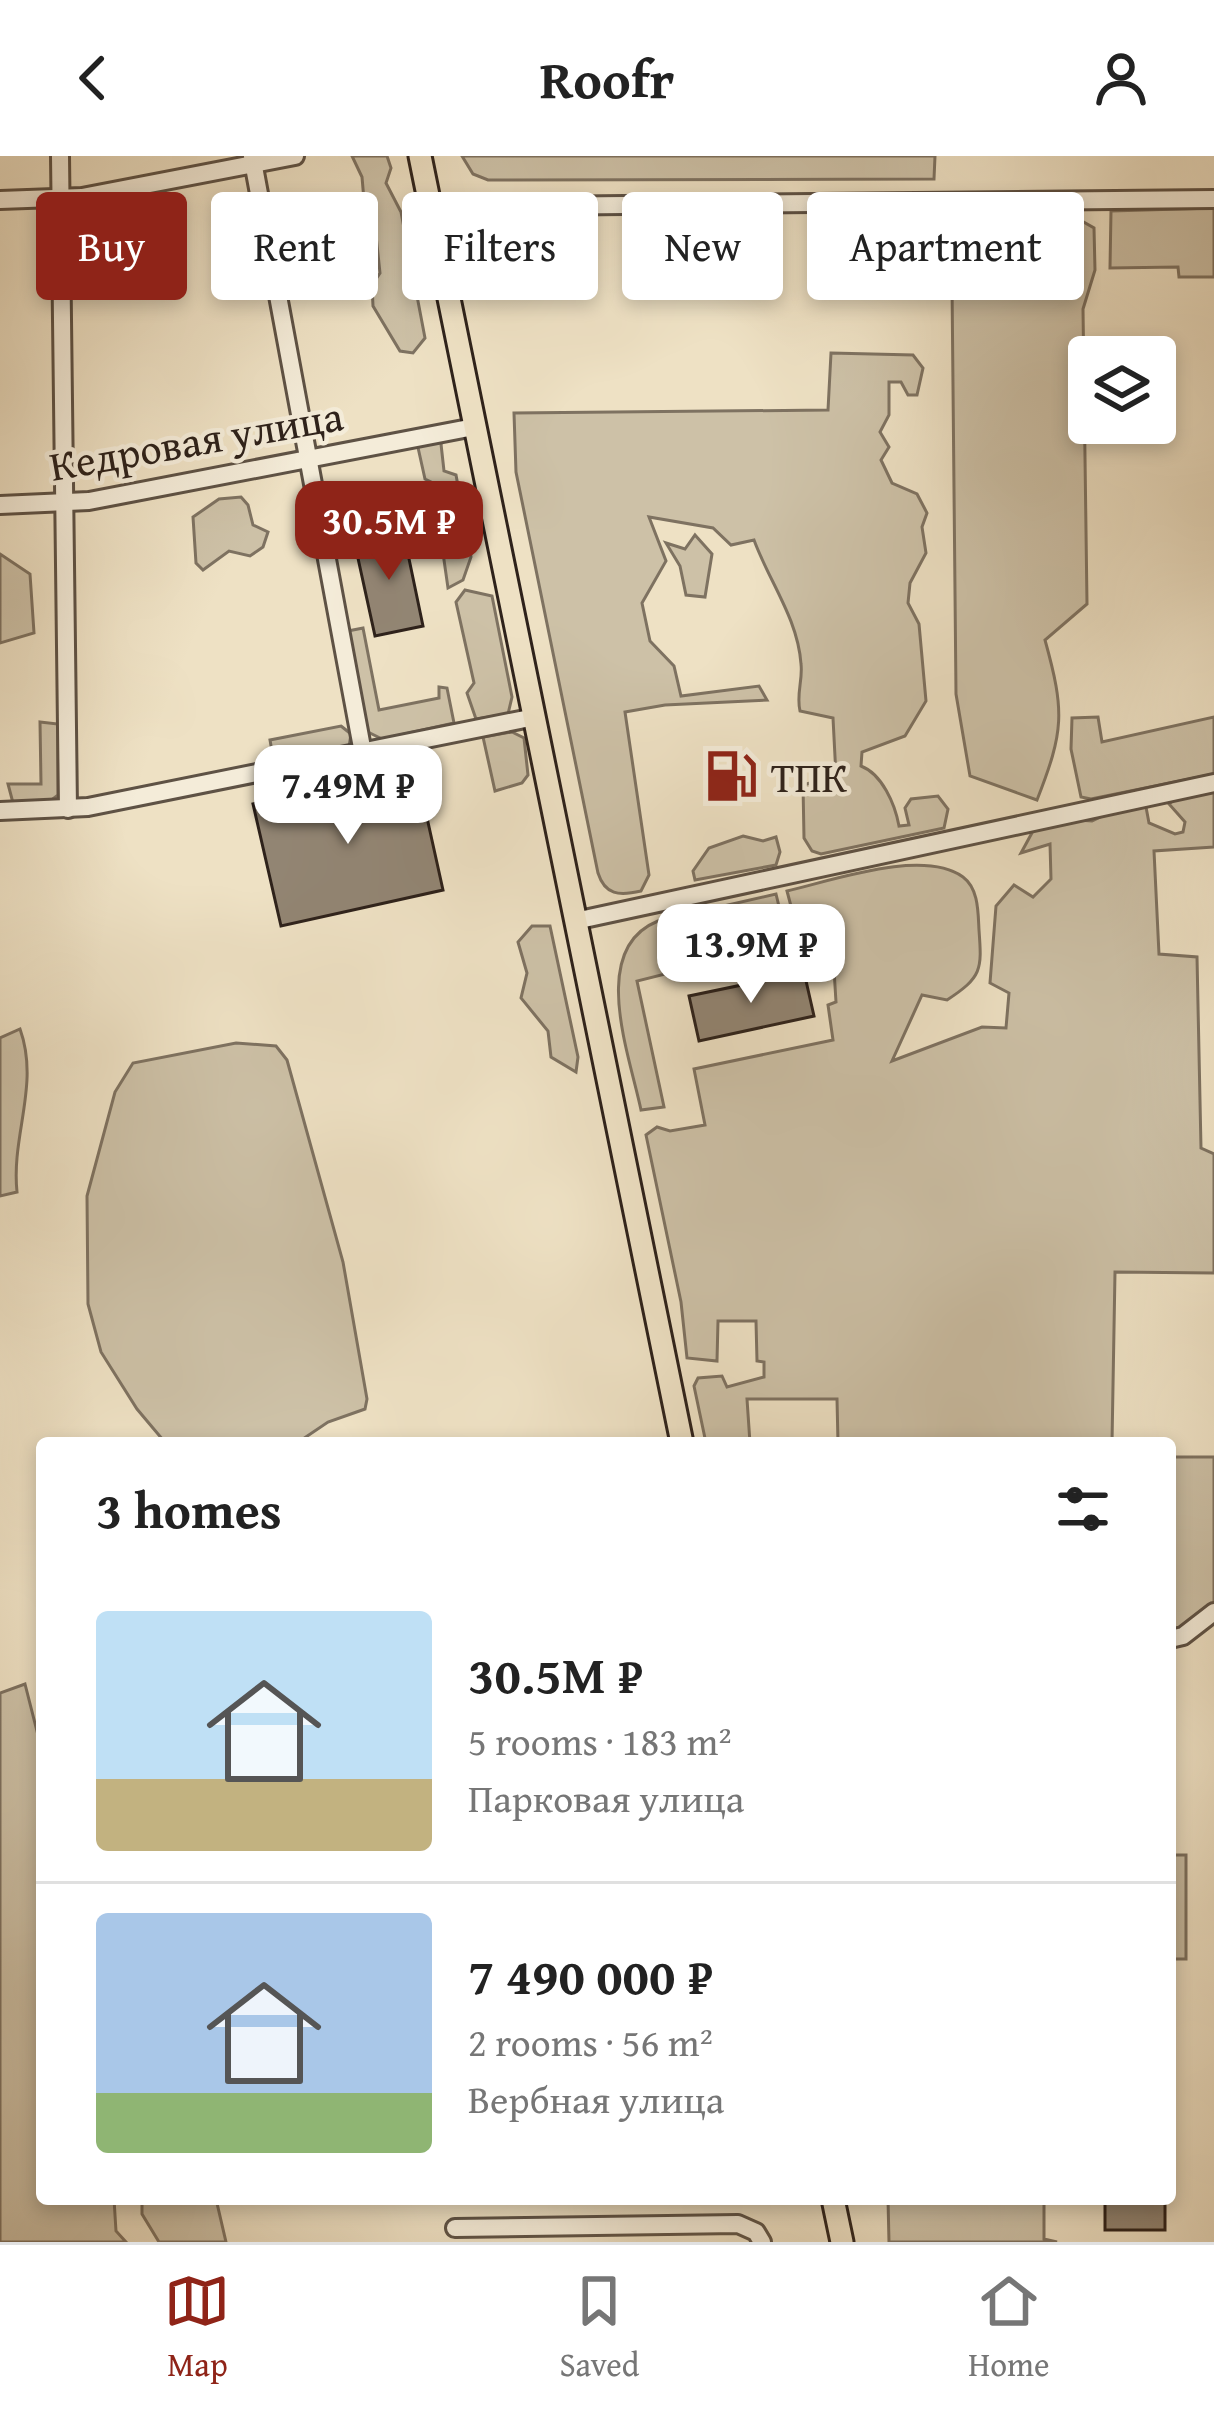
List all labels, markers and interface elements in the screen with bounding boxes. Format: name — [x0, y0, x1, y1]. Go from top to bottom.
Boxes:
text: Roofr — [540, 39, 674, 118]
icon: back — [60, 45, 126, 111]
icon: person — [1088, 45, 1154, 111]
chip: Buy — [36, 192, 187, 300]
chip: Rent — [211, 192, 378, 300]
chip: Filters — [402, 192, 598, 300]
chip: New — [622, 192, 783, 300]
chip: Apartment — [807, 192, 1084, 300]
map controls — [1068, 336, 1176, 444]
button: layers — [1068, 336, 1176, 444]
street label: Кедровая улица — [45, 384, 347, 496]
pin: 30.5M ₽ — [278, 481, 500, 583]
text: 30.5M ₽ — [322, 491, 456, 548]
pin: 7.49M ₽ — [237, 745, 459, 847]
place label: ТПК — [771, 746, 848, 807]
fuel station icon: ТПК — [702, 747, 760, 805]
text: 7.49M ₽ — [281, 755, 415, 812]
pin: 13.9M ₽ — [640, 904, 862, 1006]
text: 13.9M ₽ — [684, 914, 818, 971]
text: 3 homes — [96, 1472, 282, 1547]
icon: filters — [1050, 1476, 1116, 1542]
text: 30.5M ₽ — [468, 1637, 643, 1712]
icon: home — [192, 1659, 336, 1803]
text: 5 rooms · 183 m² — [468, 1712, 732, 1769]
text: Парковая улица — [468, 1769, 744, 1826]
text: 7 490 000 ₽ — [468, 1938, 713, 2013]
icon: home — [192, 1961, 336, 2105]
text: 2 rooms · 56 m² — [468, 2013, 713, 2070]
text: Вербная улица — [468, 2070, 724, 2127]
tab: Map — [164, 2268, 230, 2388]
tab: Saved — [559, 2268, 639, 2388]
tab: Home — [968, 2268, 1050, 2388]

